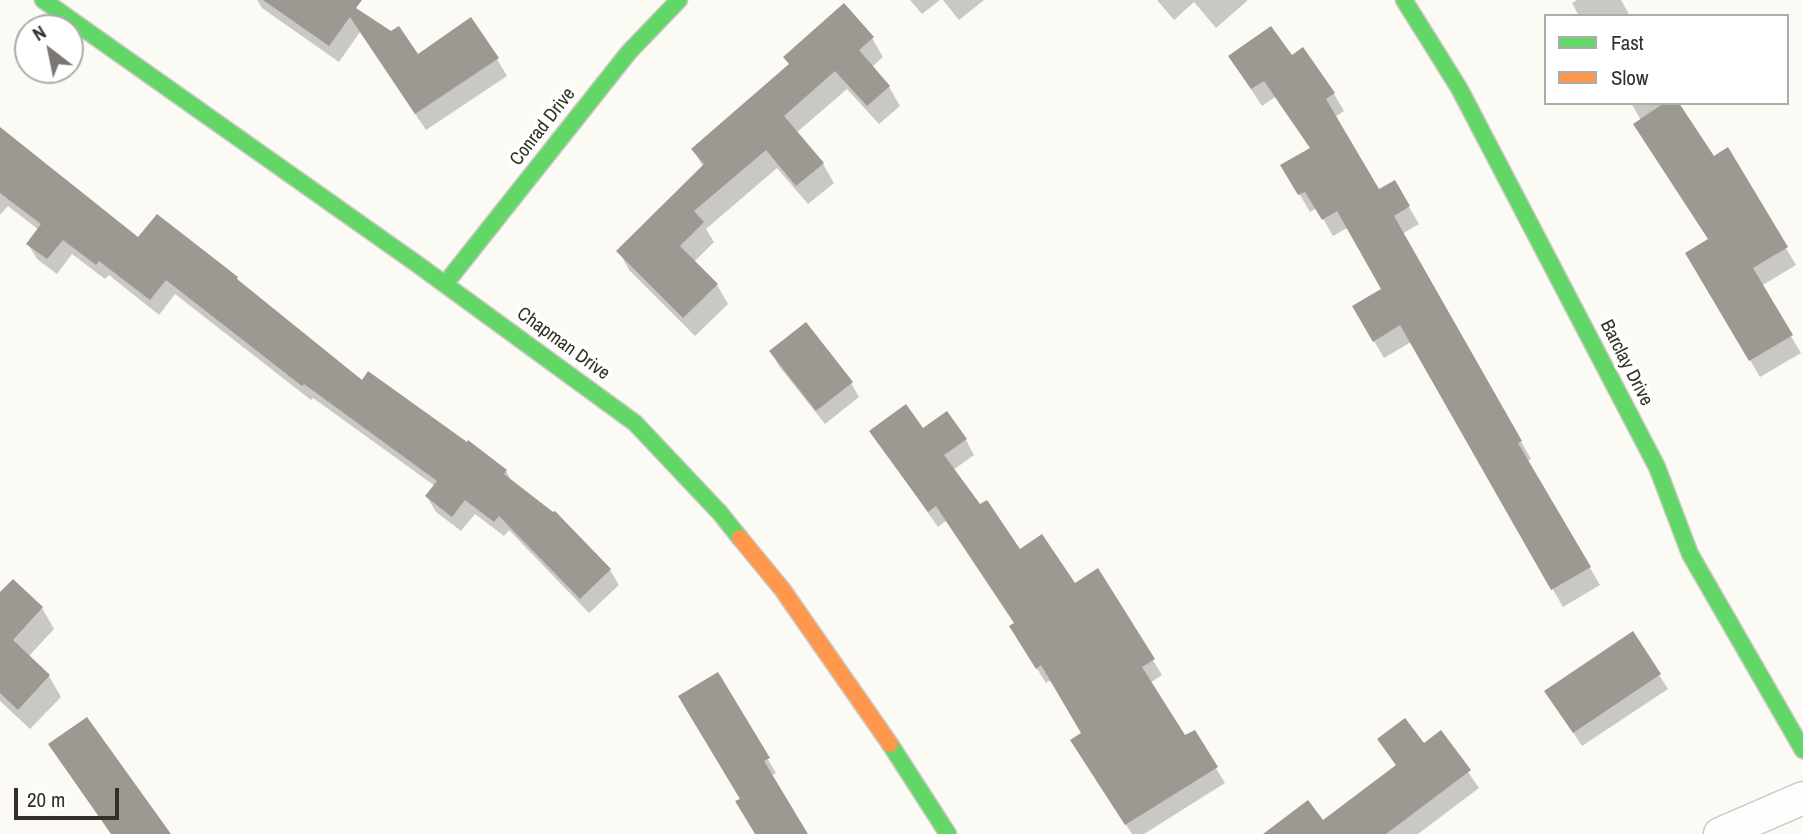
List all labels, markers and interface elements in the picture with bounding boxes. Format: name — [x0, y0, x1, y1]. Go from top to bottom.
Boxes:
north arrow — [14, 14, 84, 84]
legend — [1544, 14, 1789, 105]
text: N — [27, 19, 51, 47]
text: Fast — [1611, 28, 1644, 57]
text: Slow — [1611, 63, 1648, 92]
street label: Conrad Drive — [505, 83, 581, 171]
street label: Chapman Drive — [512, 303, 614, 385]
street label: Barclay Drive — [1595, 316, 1657, 410]
scale bar — [18, 774, 122, 818]
text: 20 m — [27, 785, 65, 814]

